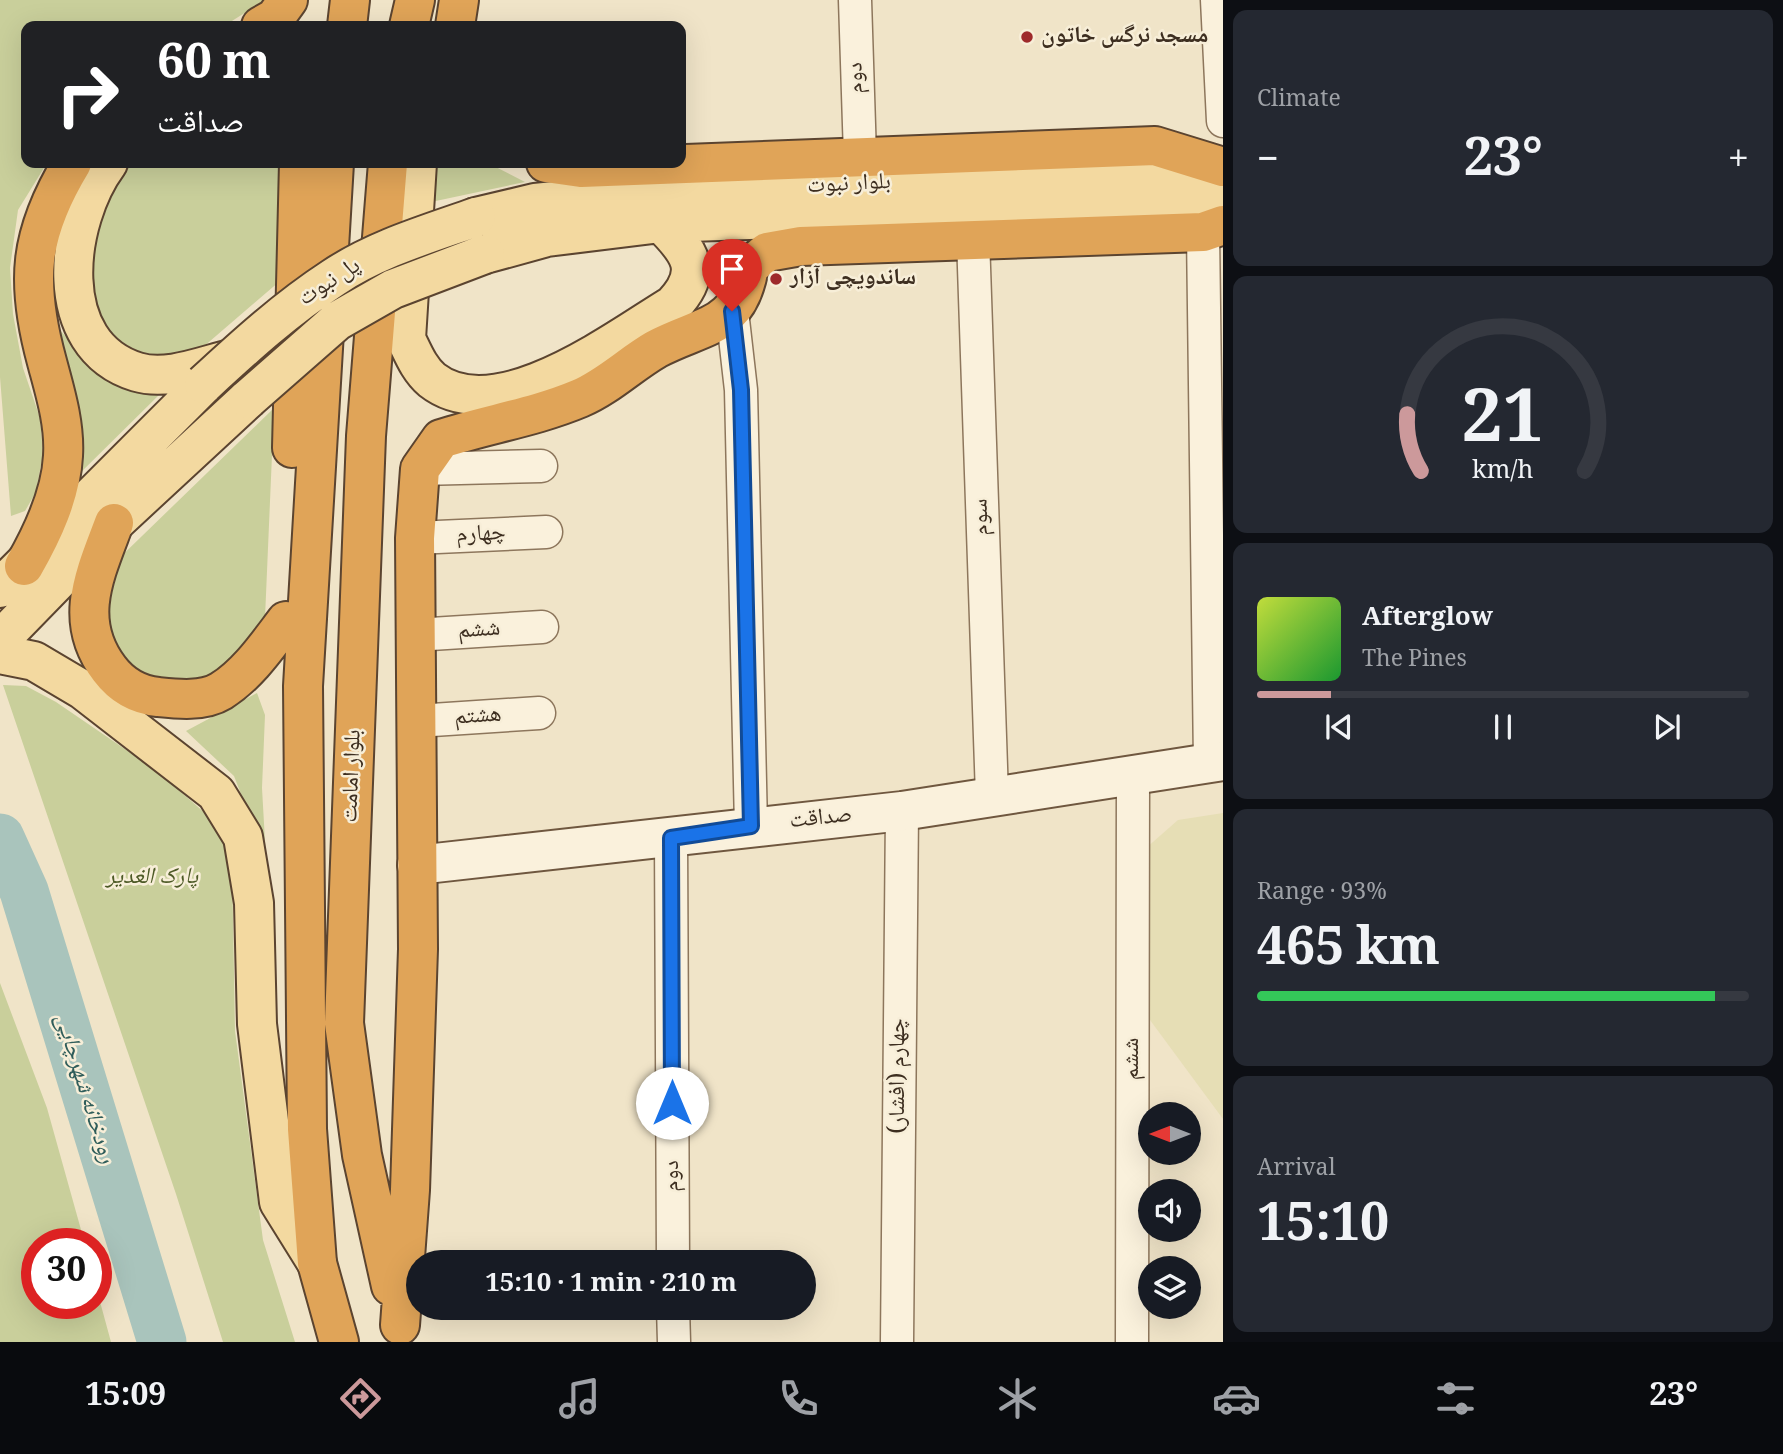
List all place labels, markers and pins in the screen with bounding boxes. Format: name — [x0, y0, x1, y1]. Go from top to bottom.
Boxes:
place label: مسجد نرگس خاتون — [1041, 17, 1208, 57]
marker: مسجد نرگس خاتون — [1019, 29, 1035, 45]
pin — [702, 239, 762, 311]
place label: ساندویچی آزار — [789, 259, 916, 299]
marker: ساندویچی آزار — [768, 271, 784, 287]

